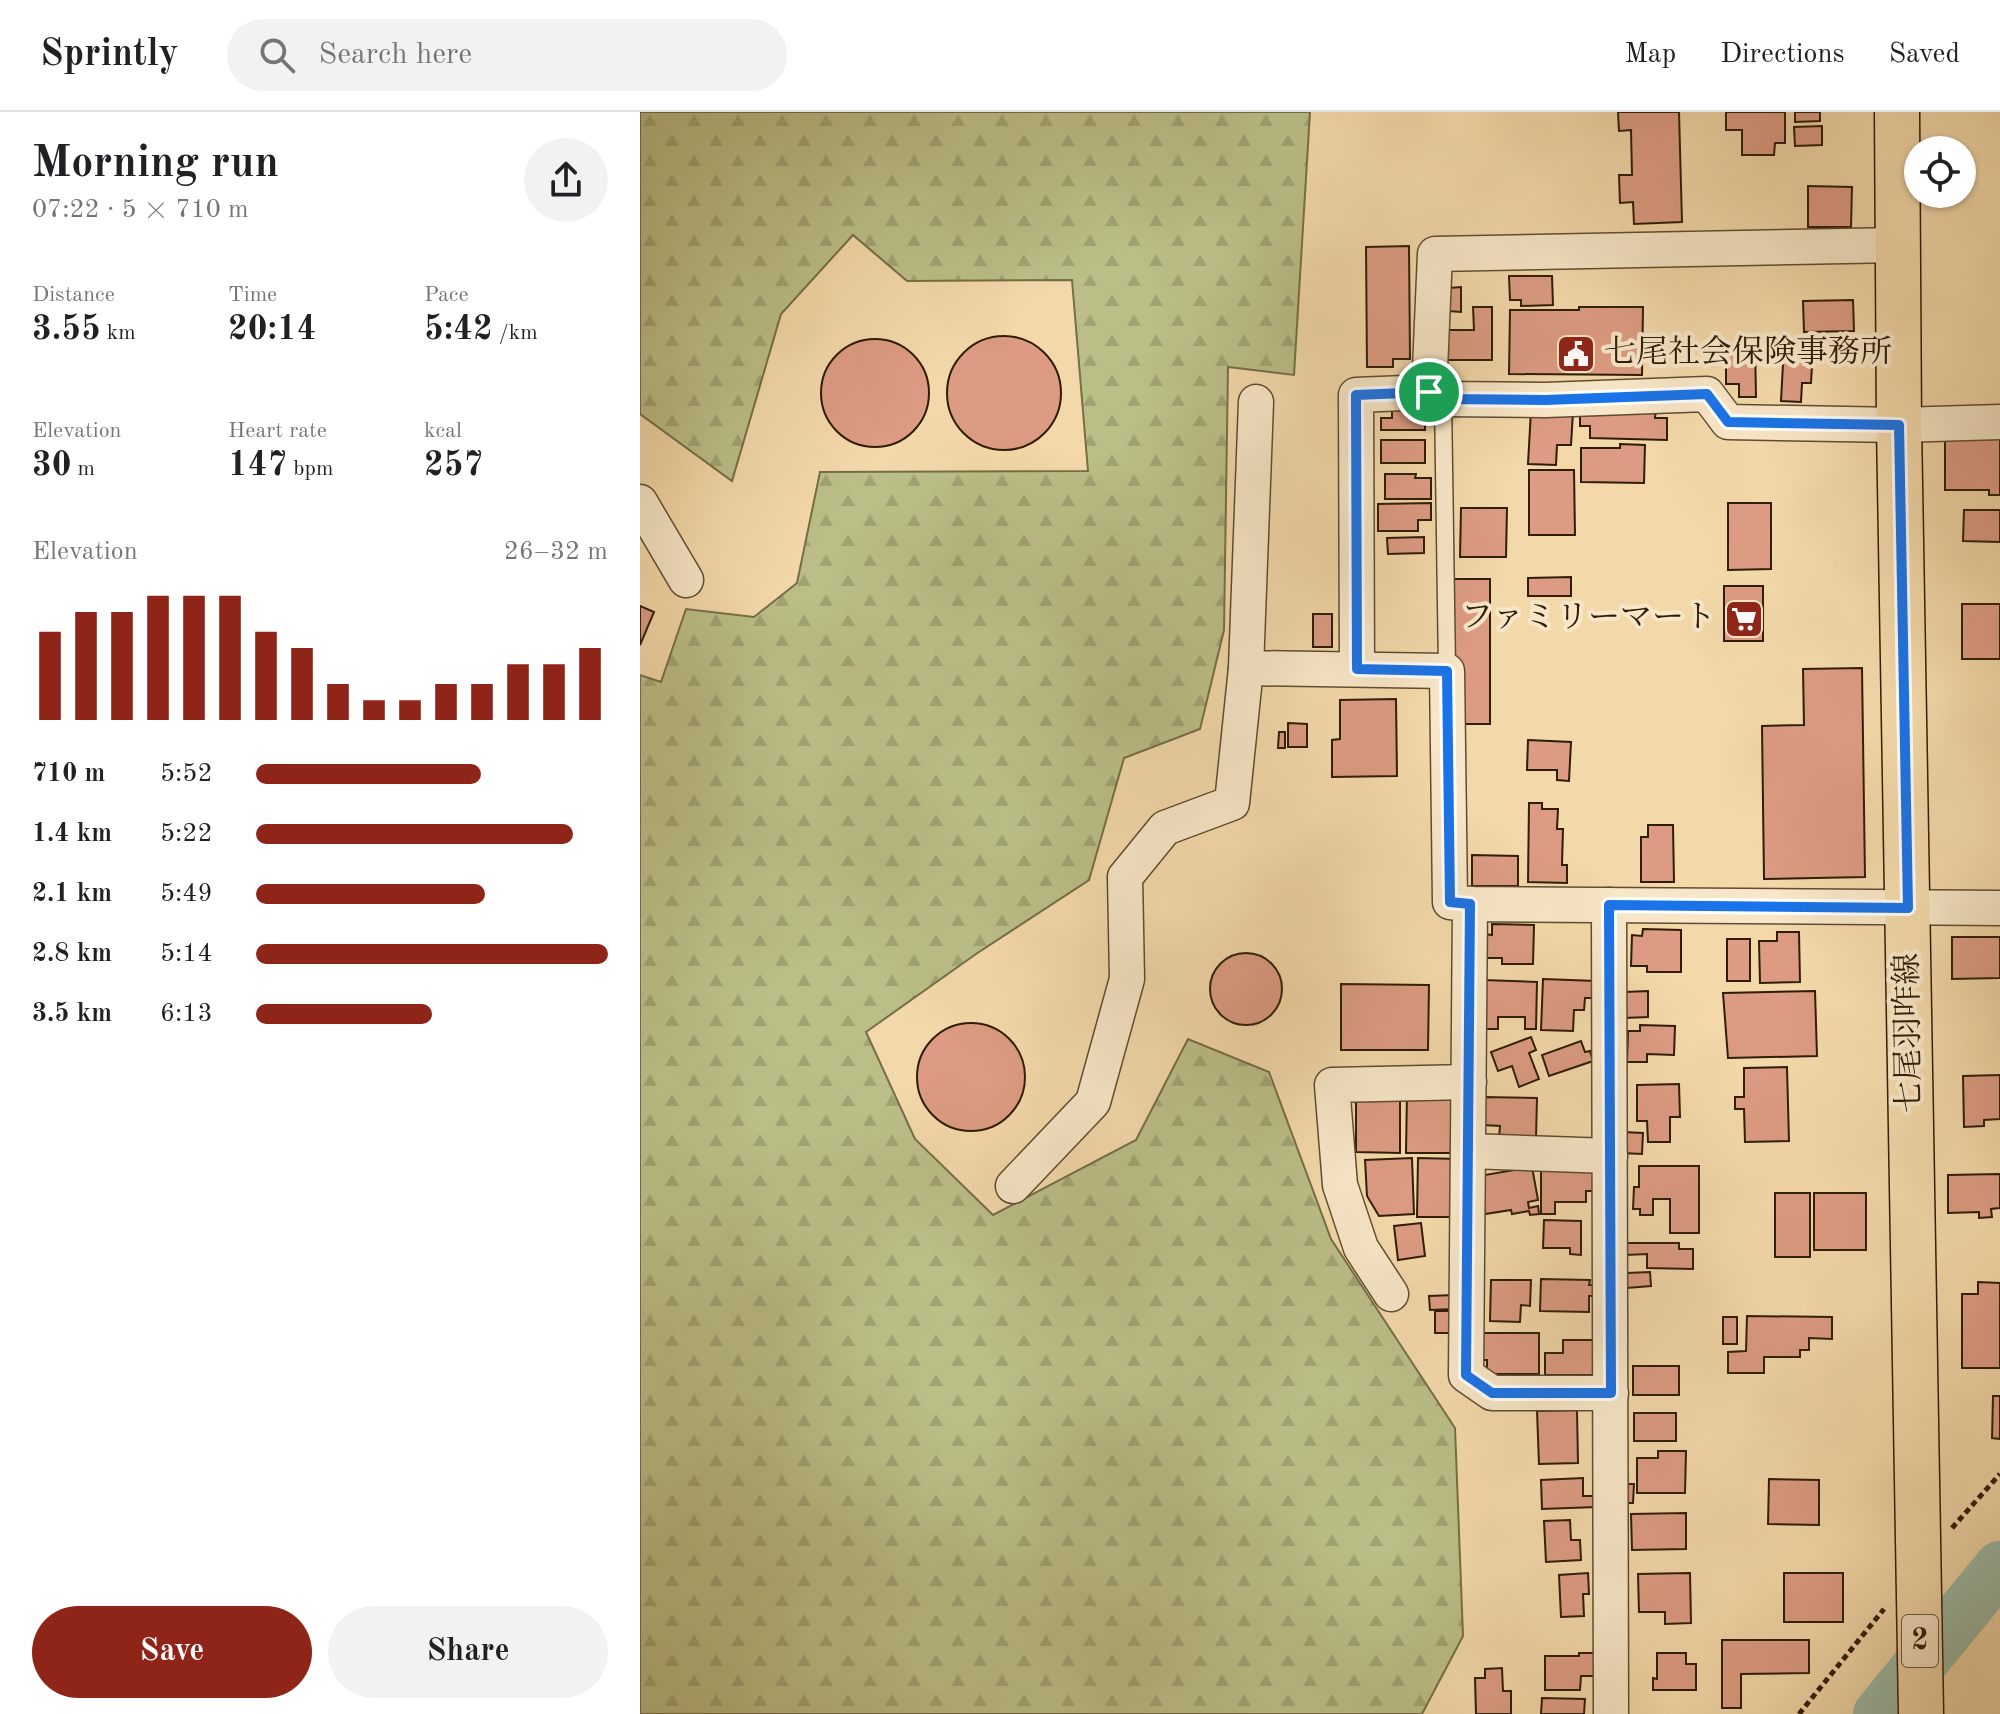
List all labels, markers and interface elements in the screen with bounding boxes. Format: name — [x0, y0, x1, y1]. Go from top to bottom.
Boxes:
search box — [227, 19, 787, 91]
icon: search — [255, 33, 299, 77]
text: Sprintly — [40, 36, 179, 74]
text: Search here — [319, 40, 472, 70]
text: Map — [1624, 41, 1676, 69]
text: Directions — [1720, 41, 1845, 69]
text: Saved — [1889, 41, 1960, 69]
map controls — [1904, 136, 1976, 208]
button: locate — [1904, 136, 1976, 208]
button: share — [524, 138, 608, 222]
text: Morning run — [32, 142, 279, 186]
text: 07:22 · 5 × 710 m — [32, 197, 249, 223]
text: Distance — [32, 284, 115, 306]
text: Time — [228, 284, 277, 306]
text: Pace — [424, 284, 469, 306]
text: 3.55 — [32, 313, 101, 347]
text: 20:14 — [228, 313, 316, 347]
text: 5:42 — [424, 313, 493, 347]
text: km — [101, 322, 136, 344]
text: /km — [493, 322, 538, 344]
public building icon: 七尾社会保険事務所 — [1555, 333, 1597, 375]
place label: 七尾社会保険事務所 — [1604, 334, 1892, 370]
pin — [1395, 358, 1463, 426]
icon: arrive — [1407, 370, 1451, 414]
text: Elevation — [32, 420, 122, 442]
text: Heart rate — [228, 420, 327, 442]
text: kcal — [424, 420, 462, 442]
text: 30 — [32, 449, 71, 483]
text: 147 — [228, 449, 287, 483]
text: 257 — [424, 449, 483, 483]
text: m — [71, 458, 95, 480]
text: bpm — [287, 458, 333, 480]
text: Elevation — [32, 539, 138, 565]
text: 26–32 m — [504, 539, 608, 565]
supermarket icon: ファミリーマート — [1723, 598, 1765, 640]
place label: ファミリーマート — [1461, 602, 1716, 635]
text: 710 m — [32, 761, 105, 787]
text: 5:52 — [160, 761, 213, 787]
text: 1.4 km — [32, 821, 112, 847]
text: 5:22 — [160, 821, 213, 847]
text: 2.1 km — [32, 881, 112, 907]
text: 5:49 — [160, 881, 213, 907]
text: 2.8 km — [32, 941, 112, 967]
text: 5:14 — [160, 941, 213, 967]
street label: 七尾羽咋線 — [1890, 953, 1927, 1113]
text: 3.5 km — [32, 1001, 112, 1027]
text: 6:13 — [160, 1001, 213, 1027]
button: Save — [32, 1606, 312, 1698]
button: Share — [328, 1606, 608, 1698]
road number: 2 — [1902, 1615, 1938, 1667]

